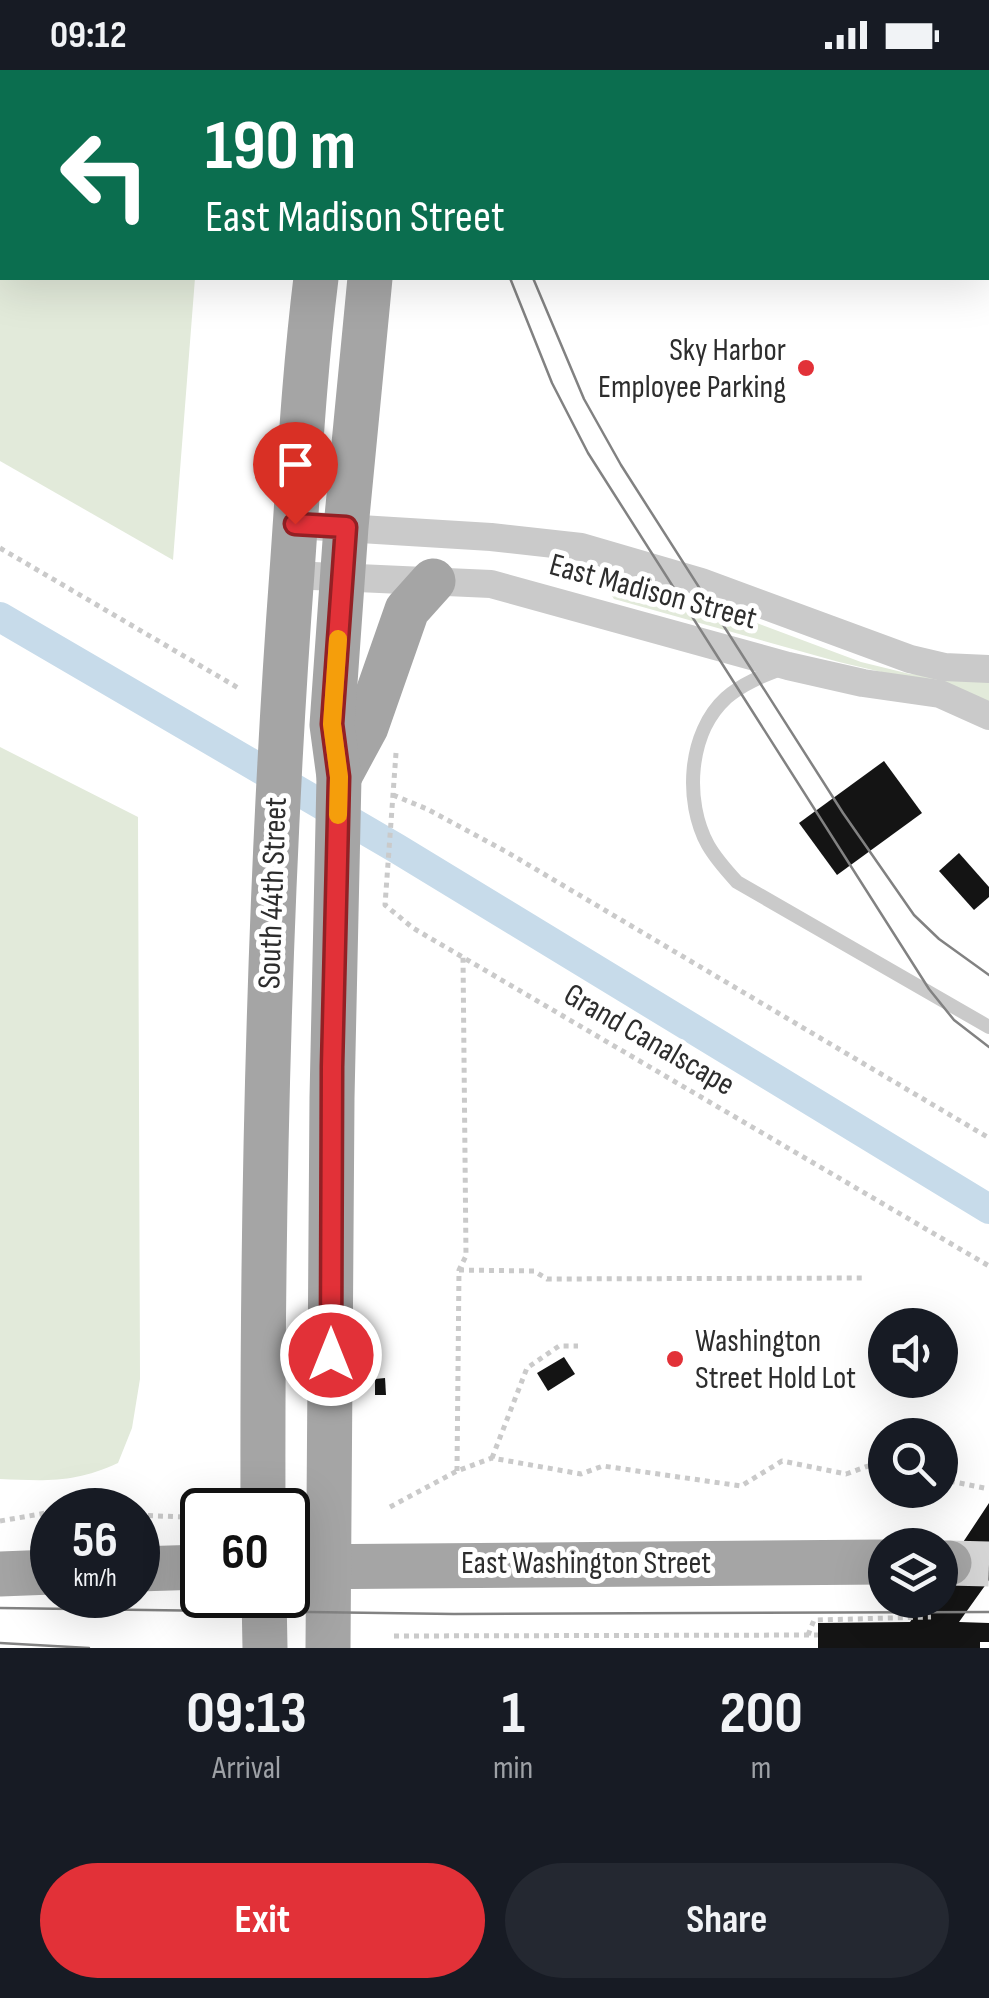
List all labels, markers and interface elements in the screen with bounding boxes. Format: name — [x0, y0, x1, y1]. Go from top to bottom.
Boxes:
text: 09:12 — [50, 13, 127, 58]
text: 190 m — [205, 105, 356, 189]
icon: left — [40, 110, 170, 240]
text: East Madison Street — [205, 190, 505, 245]
place label: Sky Harbor Employee Parking — [598, 331, 786, 407]
marker: Sky Harbor Employee Parking — [795, 357, 817, 379]
pin — [253, 422, 338, 525]
icon: arrive — [268, 437, 323, 492]
street label: East Madison Street — [545, 546, 761, 638]
street label: South 44th Street — [250, 796, 296, 990]
street label: Grand Canalscape — [557, 975, 741, 1105]
position arrow — [279, 1303, 383, 1407]
map controls — [868, 1308, 958, 1618]
button: sound — [868, 1308, 958, 1398]
place label: Washington Street Hold Lot — [695, 1322, 856, 1398]
marker: Washington Street Hold Lot — [664, 1348, 686, 1370]
button: search — [868, 1418, 958, 1508]
speed limit sign: 60 — [180, 1488, 310, 1618]
text: 56 — [72, 1511, 118, 1571]
button: layers — [868, 1528, 958, 1618]
street label: East Washington Street — [461, 1544, 711, 1583]
text: km/h — [73, 1563, 117, 1594]
text: 09:13 — [186, 1678, 307, 1750]
text: 1 — [501, 1678, 525, 1750]
text: 200 — [719, 1678, 803, 1750]
text: Arrival — [212, 1749, 281, 1788]
text: min — [493, 1749, 533, 1788]
text: m — [751, 1749, 771, 1788]
button: Exit — [40, 1863, 485, 1978]
button: Share — [505, 1863, 949, 1978]

